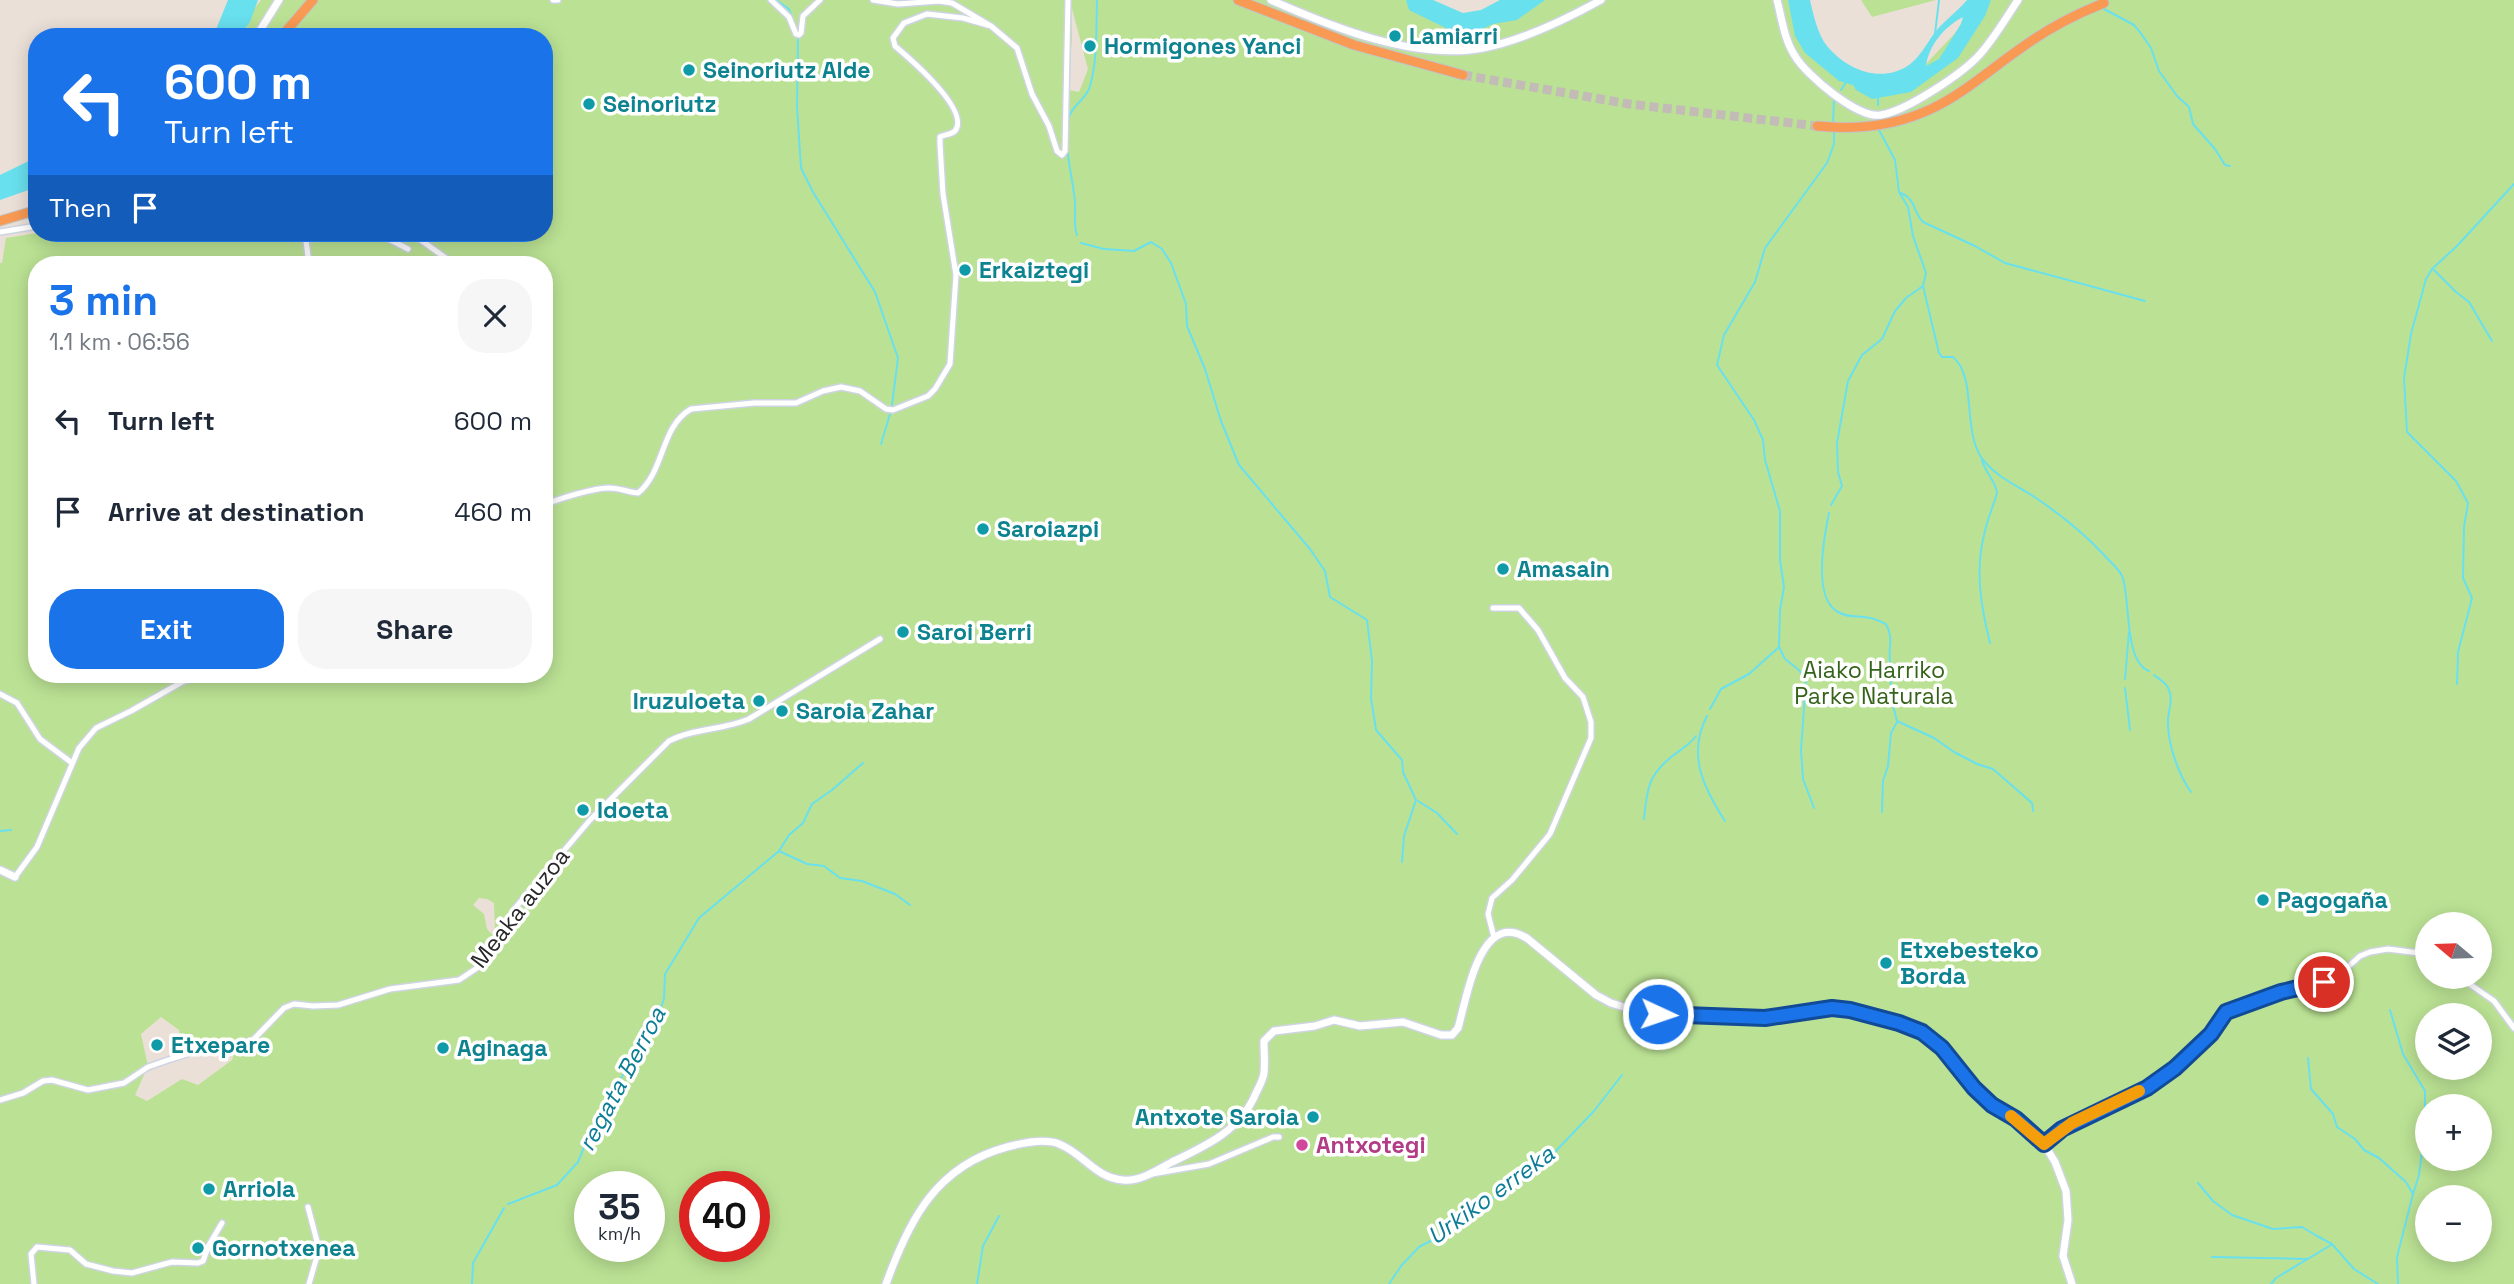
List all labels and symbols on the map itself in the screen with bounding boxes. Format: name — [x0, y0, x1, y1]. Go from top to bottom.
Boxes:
place label: Lamiarri — [1409, 21, 1498, 51]
marker: Lamiarri — [1387, 28, 1403, 44]
place label: Hormigones Yanci — [1104, 31, 1301, 61]
marker: Hormigones Yanci — [1082, 38, 1098, 54]
place label: Seinoriutz Alde — [703, 55, 871, 85]
marker: Seinoriutz Alde — [681, 62, 697, 78]
place label: Seinoriutz — [603, 89, 716, 119]
marker: Seinoriutz — [581, 96, 597, 112]
place label: Erkaiztegi — [979, 255, 1089, 285]
marker: Erkaiztegi — [957, 262, 973, 278]
place label: Saroiazpi — [997, 514, 1099, 544]
marker: Saroiazpi — [975, 521, 991, 537]
place label: Amasain — [1517, 554, 1610, 584]
marker: Amasain — [1495, 561, 1511, 577]
place label: Saroi Berri — [917, 617, 1032, 647]
marker: Saroi Berri — [895, 624, 911, 640]
park label: Aiako Harriko Parke Naturala — [1794, 655, 1954, 711]
place label: Iruzuloeta — [633, 686, 745, 716]
marker: Iruzuloeta — [751, 693, 767, 709]
place label: Saroia Zahar — [796, 696, 934, 726]
marker: Saroia Zahar — [774, 703, 790, 719]
place label: Idoeta — [597, 795, 669, 825]
marker: Idoeta — [575, 802, 591, 818]
street label: Meaka auzoa — [464, 842, 576, 974]
place label: Pagogaña — [2277, 885, 2388, 915]
marker: Pagogaña — [2255, 892, 2271, 908]
north arrow — [2415, 912, 2492, 989]
place label: Etxebesteko Borda — [1900, 935, 2039, 991]
pin — [2294, 952, 2354, 1012]
marker: Etxebesteko Borda — [1878, 955, 1894, 971]
position arrow — [1621, 977, 1695, 1051]
water label: regata Berroa — [571, 1001, 673, 1156]
place label: Etxepare — [171, 1030, 270, 1060]
place label: Aginaga — [457, 1033, 548, 1063]
marker: Etxepare — [149, 1037, 165, 1053]
marker: Aginaga — [435, 1040, 451, 1056]
place label: Antxote Saroia — [1135, 1102, 1299, 1132]
marker: Antxote Saroia — [1305, 1109, 1321, 1125]
place label: Antxotegi — [1316, 1130, 1426, 1160]
marker: Antxotegi — [1294, 1137, 1310, 1153]
water label: Urkiko erreka — [1421, 1138, 1560, 1251]
speed limit sign: 40 — [679, 1171, 770, 1262]
place label: Arriola — [223, 1174, 295, 1204]
marker: Arriola — [201, 1181, 217, 1197]
place label: Gornotxenea — [212, 1233, 356, 1263]
marker: Gornotxenea — [190, 1240, 206, 1256]

